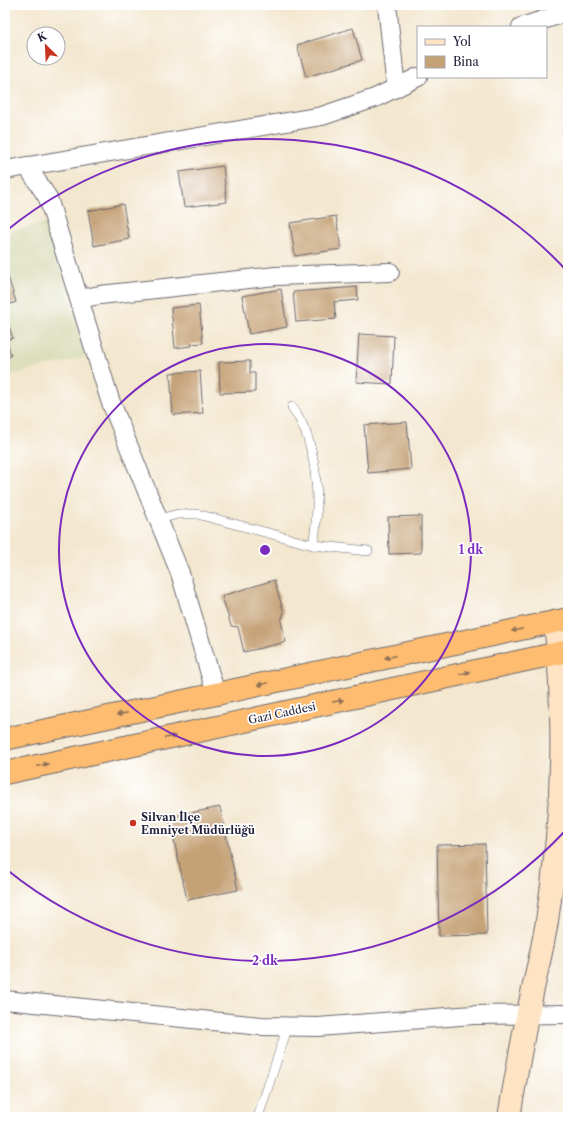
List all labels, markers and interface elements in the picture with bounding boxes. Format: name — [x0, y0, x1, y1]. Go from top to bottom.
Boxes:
north arrow — [26, 26, 66, 66]
legend — [417, 26, 547, 78]
text: K — [35, 28, 50, 45]
text: Yol — [452, 34, 471, 49]
text: Bina — [453, 54, 480, 69]
text: 1 dk — [459, 542, 484, 557]
centre of rings — [258, 543, 272, 557]
one-way arrow — [511, 627, 523, 633]
one-way arrow — [384, 655, 396, 661]
one-way arrow — [459, 670, 471, 676]
one-way arrow — [256, 682, 269, 688]
one-way arrow — [332, 697, 344, 703]
street label: Gazi Caddesi — [247, 699, 318, 727]
one-way arrow — [116, 712, 128, 718]
one-way arrow — [164, 734, 176, 740]
one-way arrow — [37, 761, 49, 767]
place label: Silvan İlçe Emniyet Müdürlüğü — [141, 810, 256, 837]
marker: Silvan İlçe Emniyet Müdürlüğü — [128, 818, 138, 828]
text: 2 dk — [252, 953, 279, 968]

